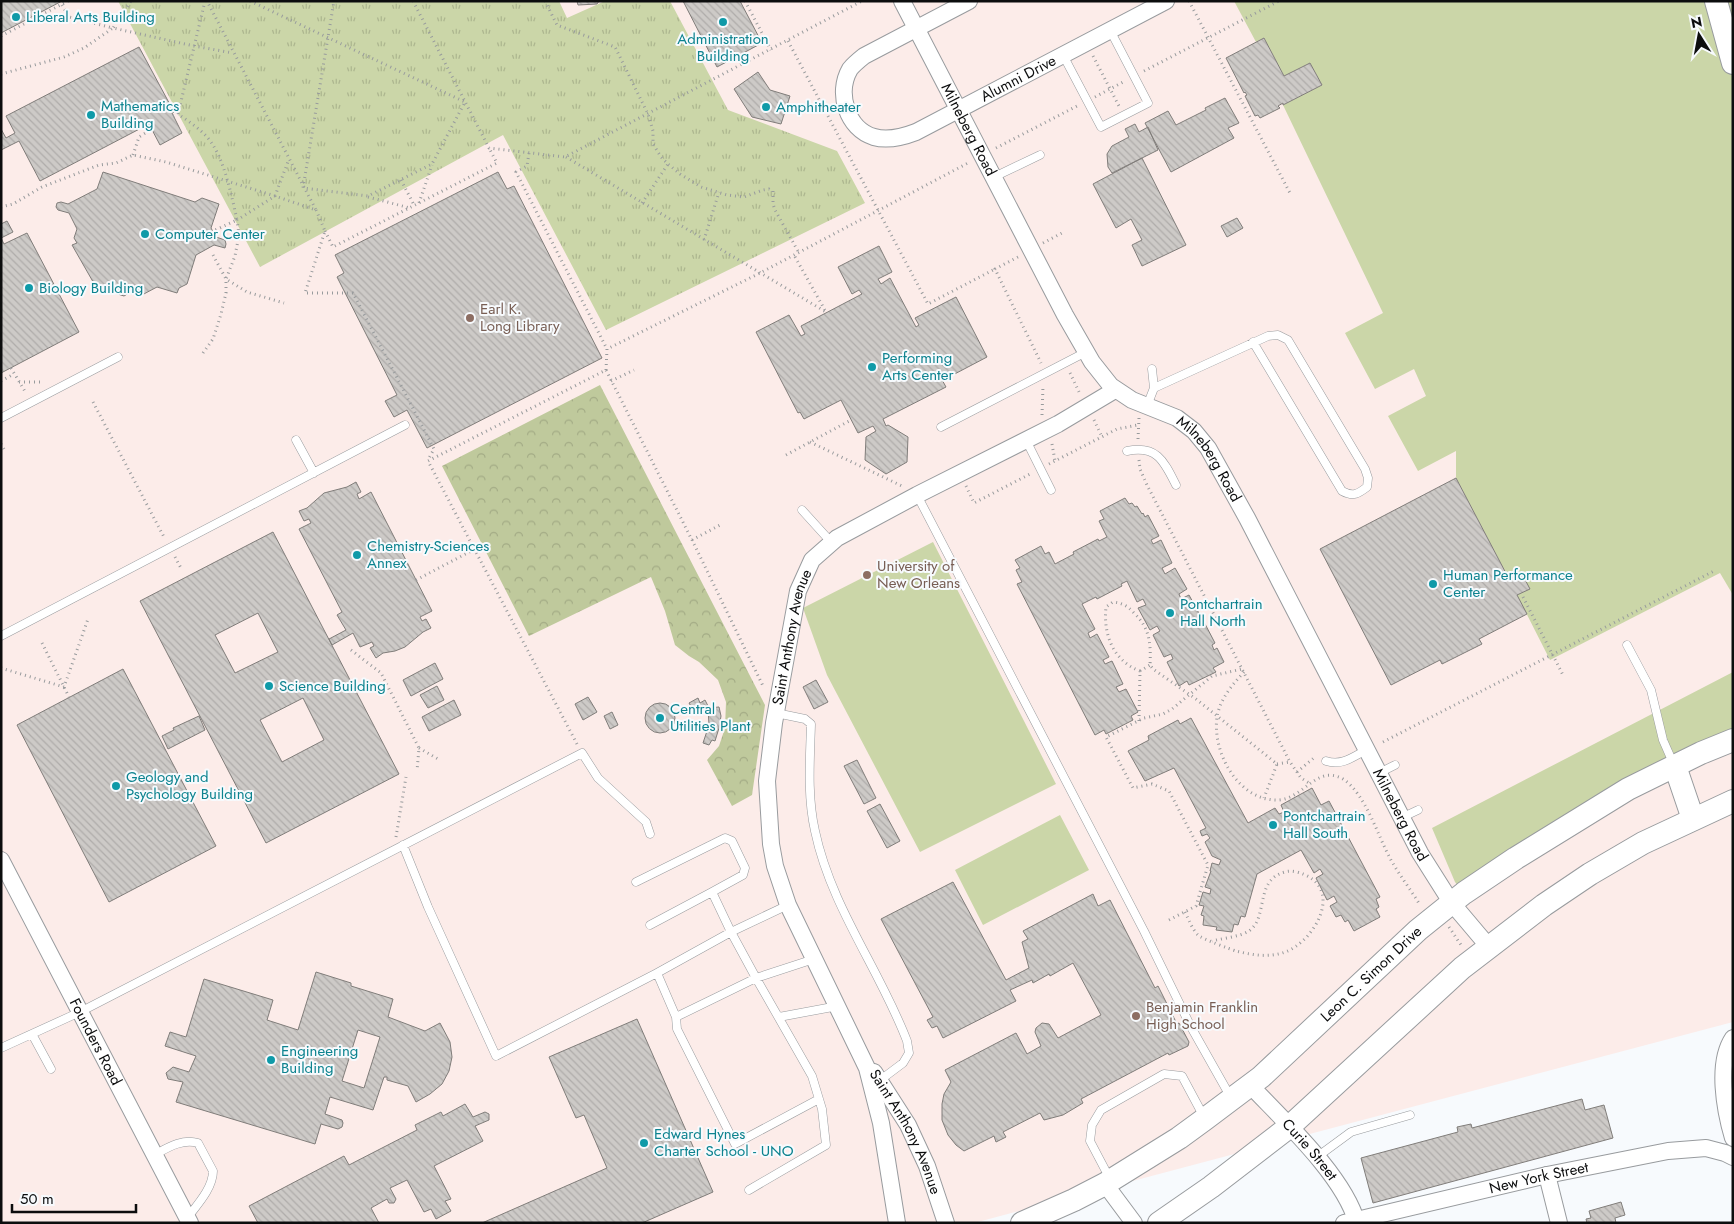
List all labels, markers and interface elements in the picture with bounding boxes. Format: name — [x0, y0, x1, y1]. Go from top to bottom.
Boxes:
place label: Liberal Arts Building — [26, 6, 155, 28]
north arrow — [1674, 10, 1724, 60]
marker: Liberal Arts Building — [10, 11, 22, 23]
text: N — [1689, 11, 1704, 33]
marker: Administration Building — [717, 16, 729, 28]
place label: Administration Building — [677, 28, 769, 67]
street label: Alumni Drive — [977, 49, 1060, 107]
street label: Milneberg Road — [936, 79, 1002, 180]
place label: Mathematics Building — [101, 95, 179, 134]
place label: Amphitheater — [776, 96, 862, 118]
marker: Amphitheater — [760, 101, 772, 113]
marker: Mathematics Building — [85, 109, 97, 121]
place label: Computer Center — [155, 223, 266, 245]
marker: Computer Center — [139, 228, 151, 240]
place label: Biology Building — [39, 277, 143, 299]
marker: Biology Building — [23, 282, 35, 294]
place label: Earl K. Long Library — [480, 298, 560, 337]
marker: Earl K. Long Library — [464, 312, 476, 324]
place label: Performing Arts Center — [882, 347, 954, 386]
marker: Performing Arts Center — [866, 361, 878, 373]
street label: Milneberg Road — [1172, 410, 1247, 506]
place label: Chemistry-Sciences Annex — [367, 535, 489, 574]
marker: Chemistry-Sciences Annex — [351, 549, 363, 561]
place label: University of New Orleans — [877, 555, 960, 594]
place label: Human Performance Center — [1443, 564, 1573, 603]
street label: Saint Anthony Avenue — [766, 565, 818, 707]
marker: University of New Orleans — [861, 569, 873, 581]
marker: Human Performance Center — [1427, 578, 1439, 590]
place label: Pontchartrain Hall North — [1180, 593, 1263, 632]
marker: Pontchartrain Hall North — [1164, 607, 1176, 619]
place label: Science Building — [279, 675, 386, 697]
marker: Science Building — [263, 680, 275, 692]
place label: Central Utilities Plant — [670, 698, 751, 737]
marker: Central Utilities Plant — [654, 712, 666, 724]
street label: Milneberg Road — [1367, 765, 1434, 866]
place label: Geology and Psychology Building — [126, 766, 253, 805]
marker: Geology and Psychology Building — [110, 780, 122, 792]
place label: Pontchartrain Hall South — [1283, 805, 1366, 844]
marker: Pontchartrain Hall South — [1267, 819, 1279, 831]
street label: Leon C. Simon Drive — [1315, 921, 1427, 1027]
street label: Founders Road — [64, 994, 127, 1089]
place label: Benjamin Franklin High School — [1146, 996, 1258, 1035]
marker: Benjamin Franklin High School — [1130, 1010, 1142, 1022]
place label: Engineering Building — [281, 1040, 358, 1079]
marker: Engineering Building — [265, 1054, 277, 1066]
street label: Saint Anthony Avenue — [864, 1065, 947, 1197]
street label: Curie Street — [1277, 1113, 1343, 1185]
place label: Edward Hynes Charter School - UNO — [654, 1123, 794, 1162]
marker: Edward Hynes Charter School - UNO — [638, 1137, 650, 1149]
street label: New York Street — [1487, 1156, 1591, 1199]
scale bar — [12, 1182, 136, 1214]
text: 50 m — [20, 1188, 54, 1210]

